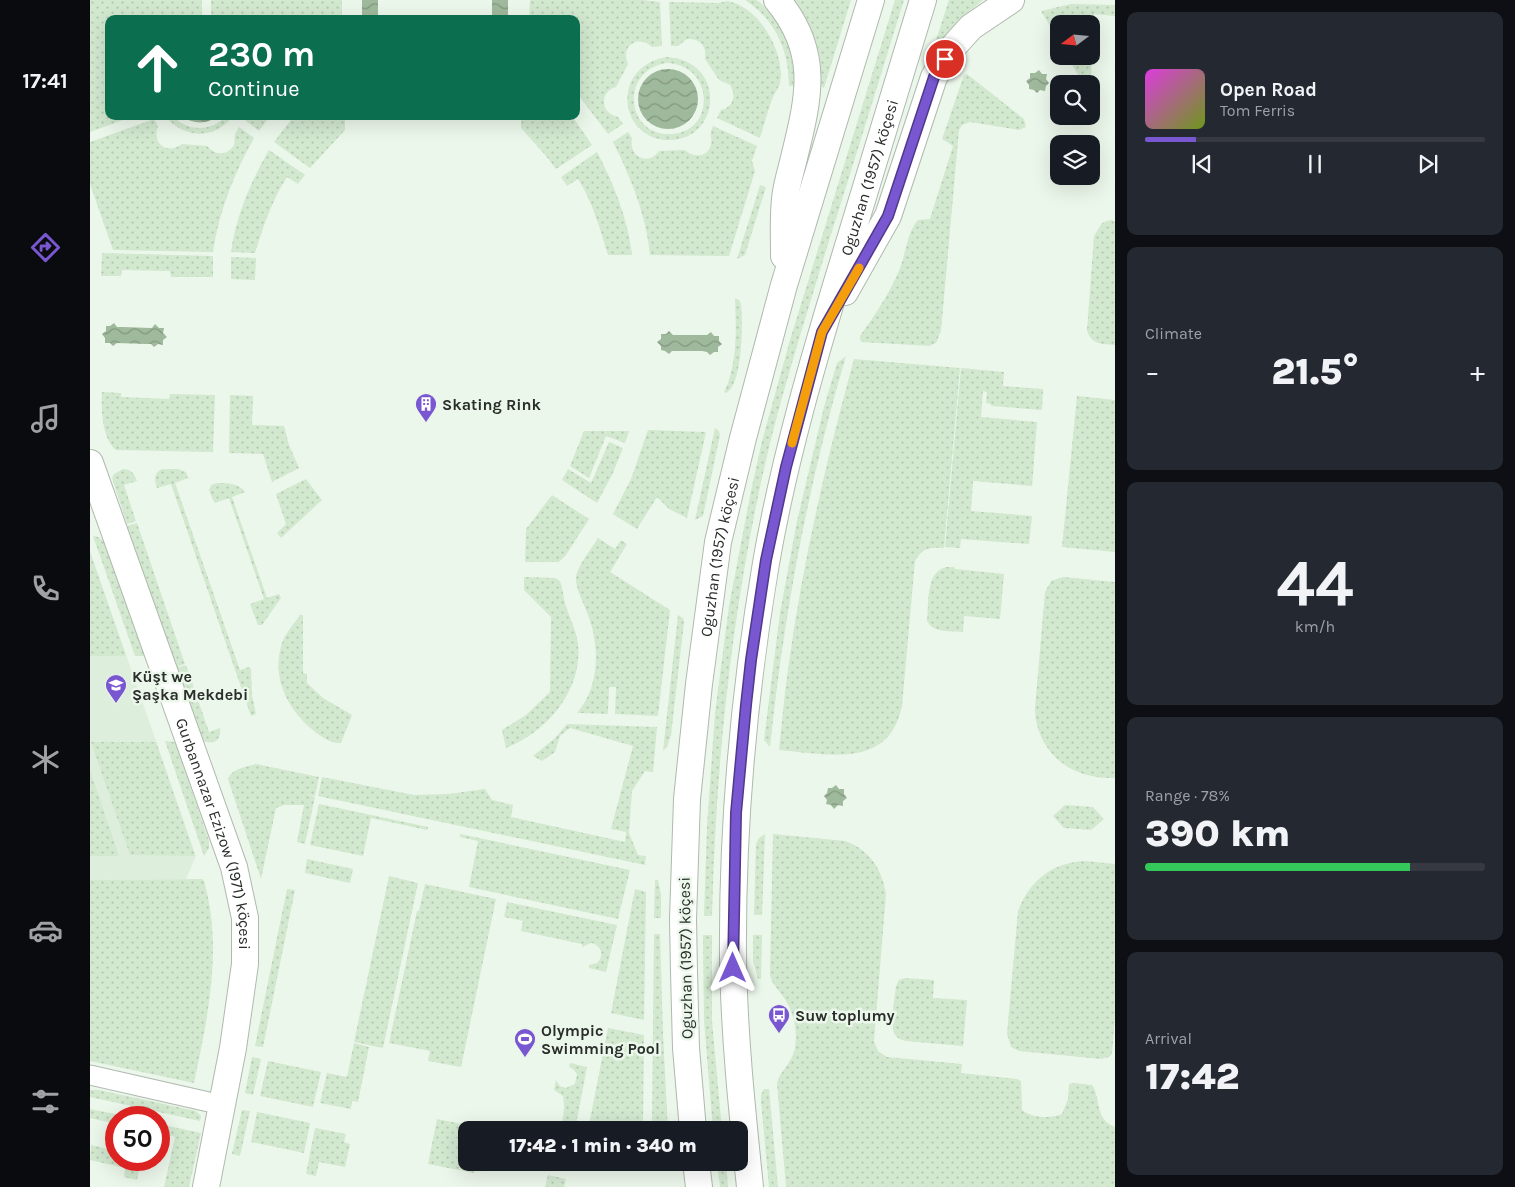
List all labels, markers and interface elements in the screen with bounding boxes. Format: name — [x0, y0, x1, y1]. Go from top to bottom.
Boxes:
north arrow — [1050, 15, 1100, 65]
map controls — [1050, 15, 1100, 185]
text: 230 m — [208, 34, 315, 75]
icon: ahead — [125, 35, 190, 100]
pin — [924, 38, 966, 80]
icon: arrive — [931, 45, 959, 73]
text: 17:41 — [22, 68, 68, 94]
button: search — [1050, 75, 1100, 125]
text: Continue — [208, 76, 300, 102]
text: Open Road — [1220, 79, 1317, 101]
street label: Oguzhan (1957) köçesi — [837, 97, 902, 258]
text: Tom Ferris — [1220, 101, 1295, 120]
button: layers — [1050, 135, 1100, 185]
icon: previous — [1188, 150, 1216, 178]
icon: pause — [1301, 150, 1329, 178]
icon: next — [1414, 150, 1442, 178]
icon: directions — [28, 230, 63, 265]
text: Climate — [1145, 324, 1202, 343]
text: 21.5° — [1271, 349, 1359, 394]
text: − — [1145, 355, 1160, 388]
text: + — [1470, 355, 1485, 388]
building icon: Skating Rink — [414, 392, 438, 423]
place label: Skating Rink — [442, 395, 541, 414]
icon: music — [28, 401, 63, 436]
street label: Oguzhan (1957) köçesi — [696, 475, 743, 638]
text: 44 — [1276, 546, 1354, 622]
icon: phone — [28, 571, 63, 606]
text: km/h — [1295, 617, 1335, 636]
place label: Küşt we Şaşka Mekdebi — [132, 667, 248, 704]
school or university icon: Küşt we Şaşka Mekdebi — [104, 673, 128, 704]
street label: Gurbannazar Ezizow (1971) köçesi — [172, 716, 254, 950]
icon: climate — [28, 742, 63, 777]
text: Range · 78% — [1145, 786, 1230, 805]
text: 390 km — [1145, 811, 1290, 856]
street label: Oguzhan (1957) köçesi — [675, 877, 696, 1039]
icon: car — [28, 913, 63, 948]
position arrow — [706, 941, 758, 993]
bus stop icon: Suw toplumy — [767, 1003, 791, 1034]
place label: Suw toplumy — [795, 1006, 895, 1025]
place label: Olympic Swimming Pool — [541, 1021, 660, 1058]
sports icon: Olympic Swimming Pool — [513, 1027, 537, 1058]
text: Arrival — [1145, 1029, 1192, 1048]
text: 17:42 — [1145, 1054, 1240, 1099]
icon: filters — [28, 1084, 63, 1119]
speed limit sign: 50 — [105, 1106, 170, 1171]
text: 17:42 · 1 min · 340 m — [509, 1135, 697, 1157]

